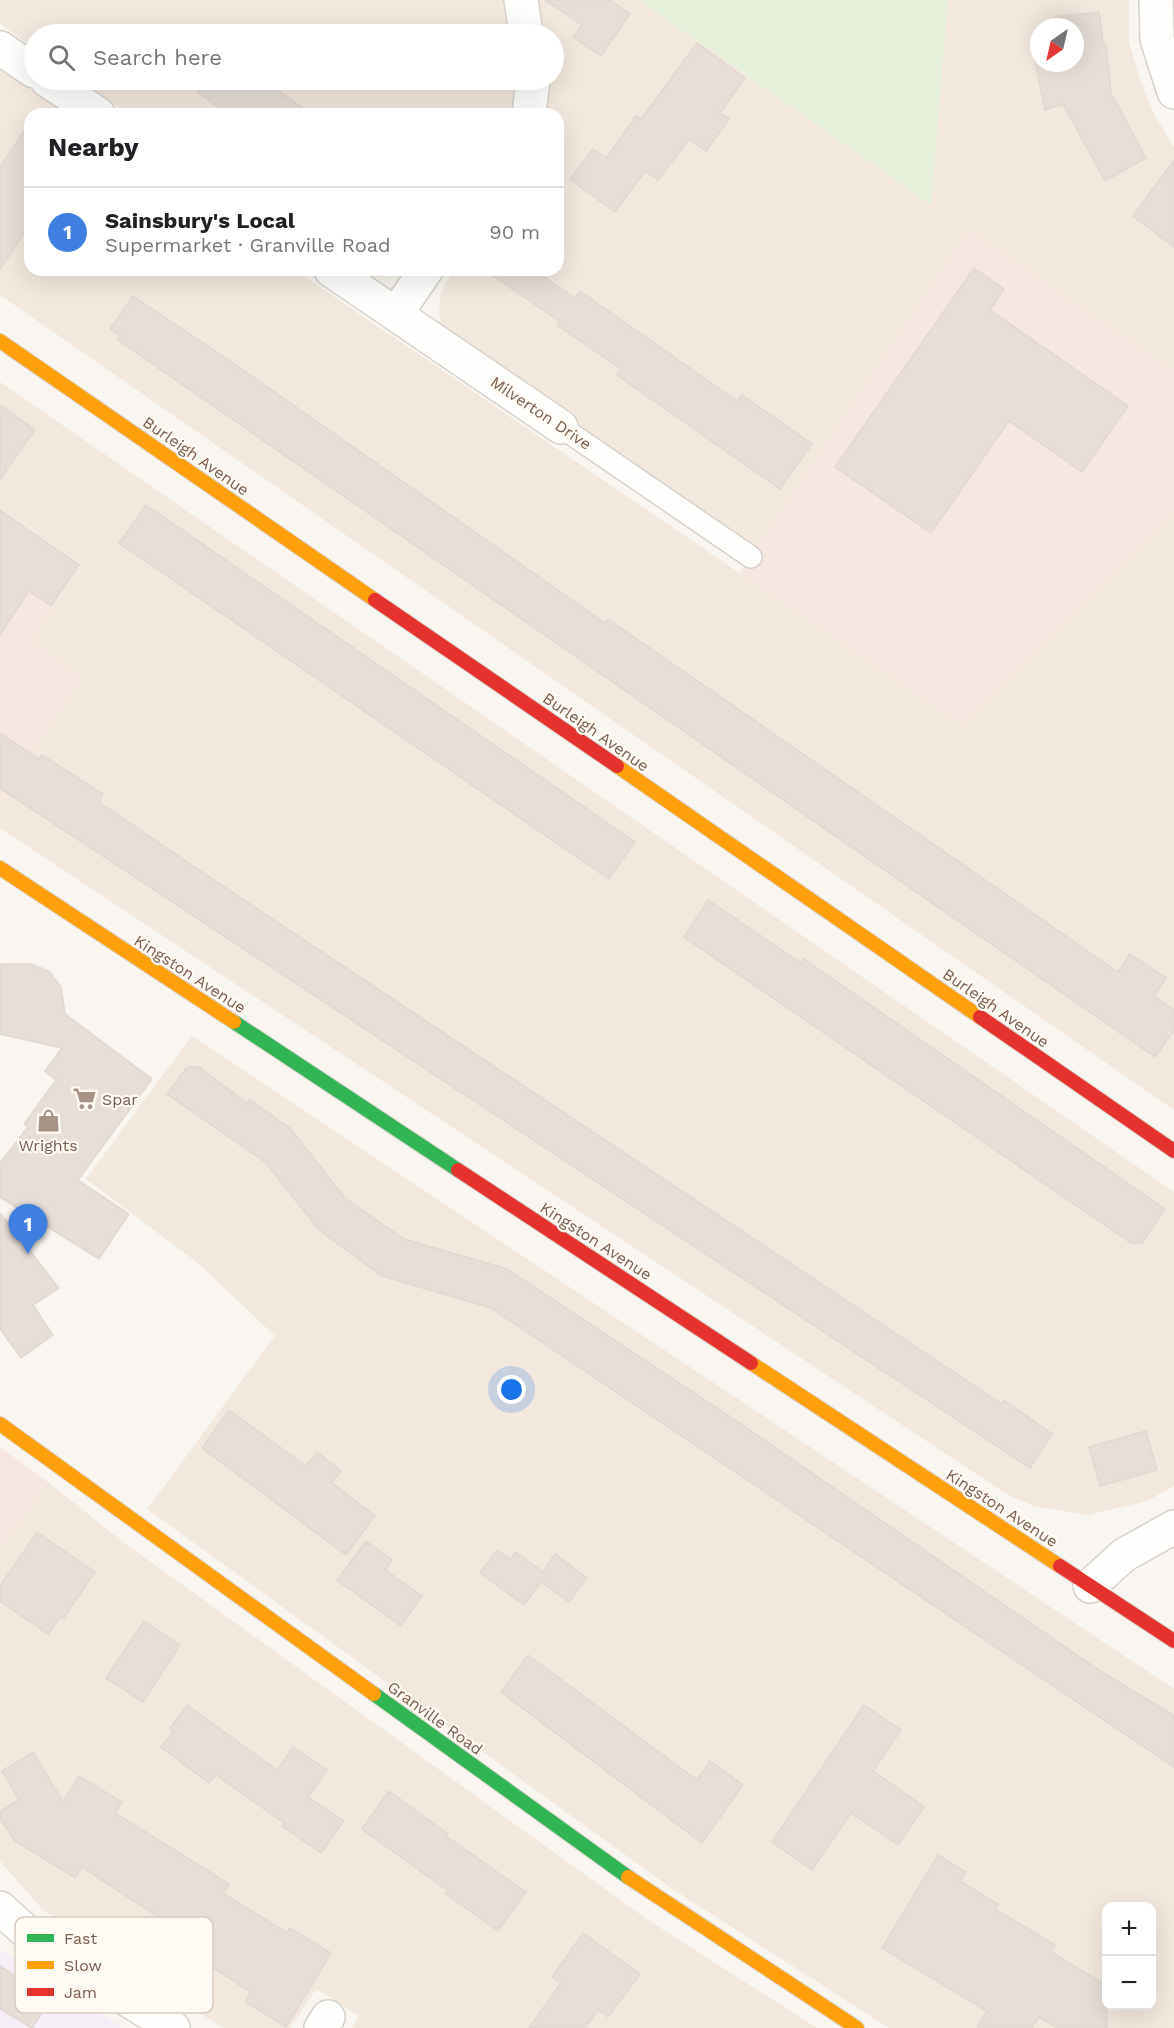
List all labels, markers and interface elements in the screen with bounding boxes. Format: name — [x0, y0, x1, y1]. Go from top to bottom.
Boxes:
north arrow — [1030, 18, 1084, 72]
search box — [24, 24, 564, 90]
icon: search — [45, 41, 78, 74]
text: Search here — [93, 45, 222, 70]
text: Nearby — [48, 132, 139, 162]
text: Sainsbury's Local — [105, 208, 295, 233]
text: 1 — [63, 220, 72, 244]
text: 90 m — [489, 220, 540, 244]
text: Supermarket · Granville Road — [105, 233, 391, 257]
street label: Milverton Drive — [487, 372, 595, 454]
street label: Burleigh Avenue — [139, 412, 253, 500]
street label: Burleigh Avenue — [539, 688, 653, 776]
street label: Kingston Avenue — [131, 931, 249, 1017]
street label: Burleigh Avenue — [939, 964, 1053, 1052]
supermarket icon: Spar — [71, 1086, 97, 1112]
place label: Spar — [102, 1090, 138, 1109]
shop icon: Wrights — [35, 1107, 61, 1133]
place label: Wrights — [18, 1136, 78, 1155]
street label: Kingston Avenue — [537, 1198, 655, 1284]
pin: 1 — [9, 1204, 48, 1254]
your location — [497, 1375, 526, 1404]
street label: Kingston Avenue — [943, 1465, 1061, 1551]
street label: Granville Road — [384, 1677, 486, 1759]
map controls — [1102, 1902, 1156, 2010]
button: + — [1102, 1902, 1156, 1956]
legend — [15, 1917, 213, 2013]
text: Fast — [64, 1929, 97, 1948]
text: Slow — [64, 1956, 102, 1975]
button: − — [1102, 1956, 1156, 2010]
text: Jam — [64, 1983, 97, 2002]

